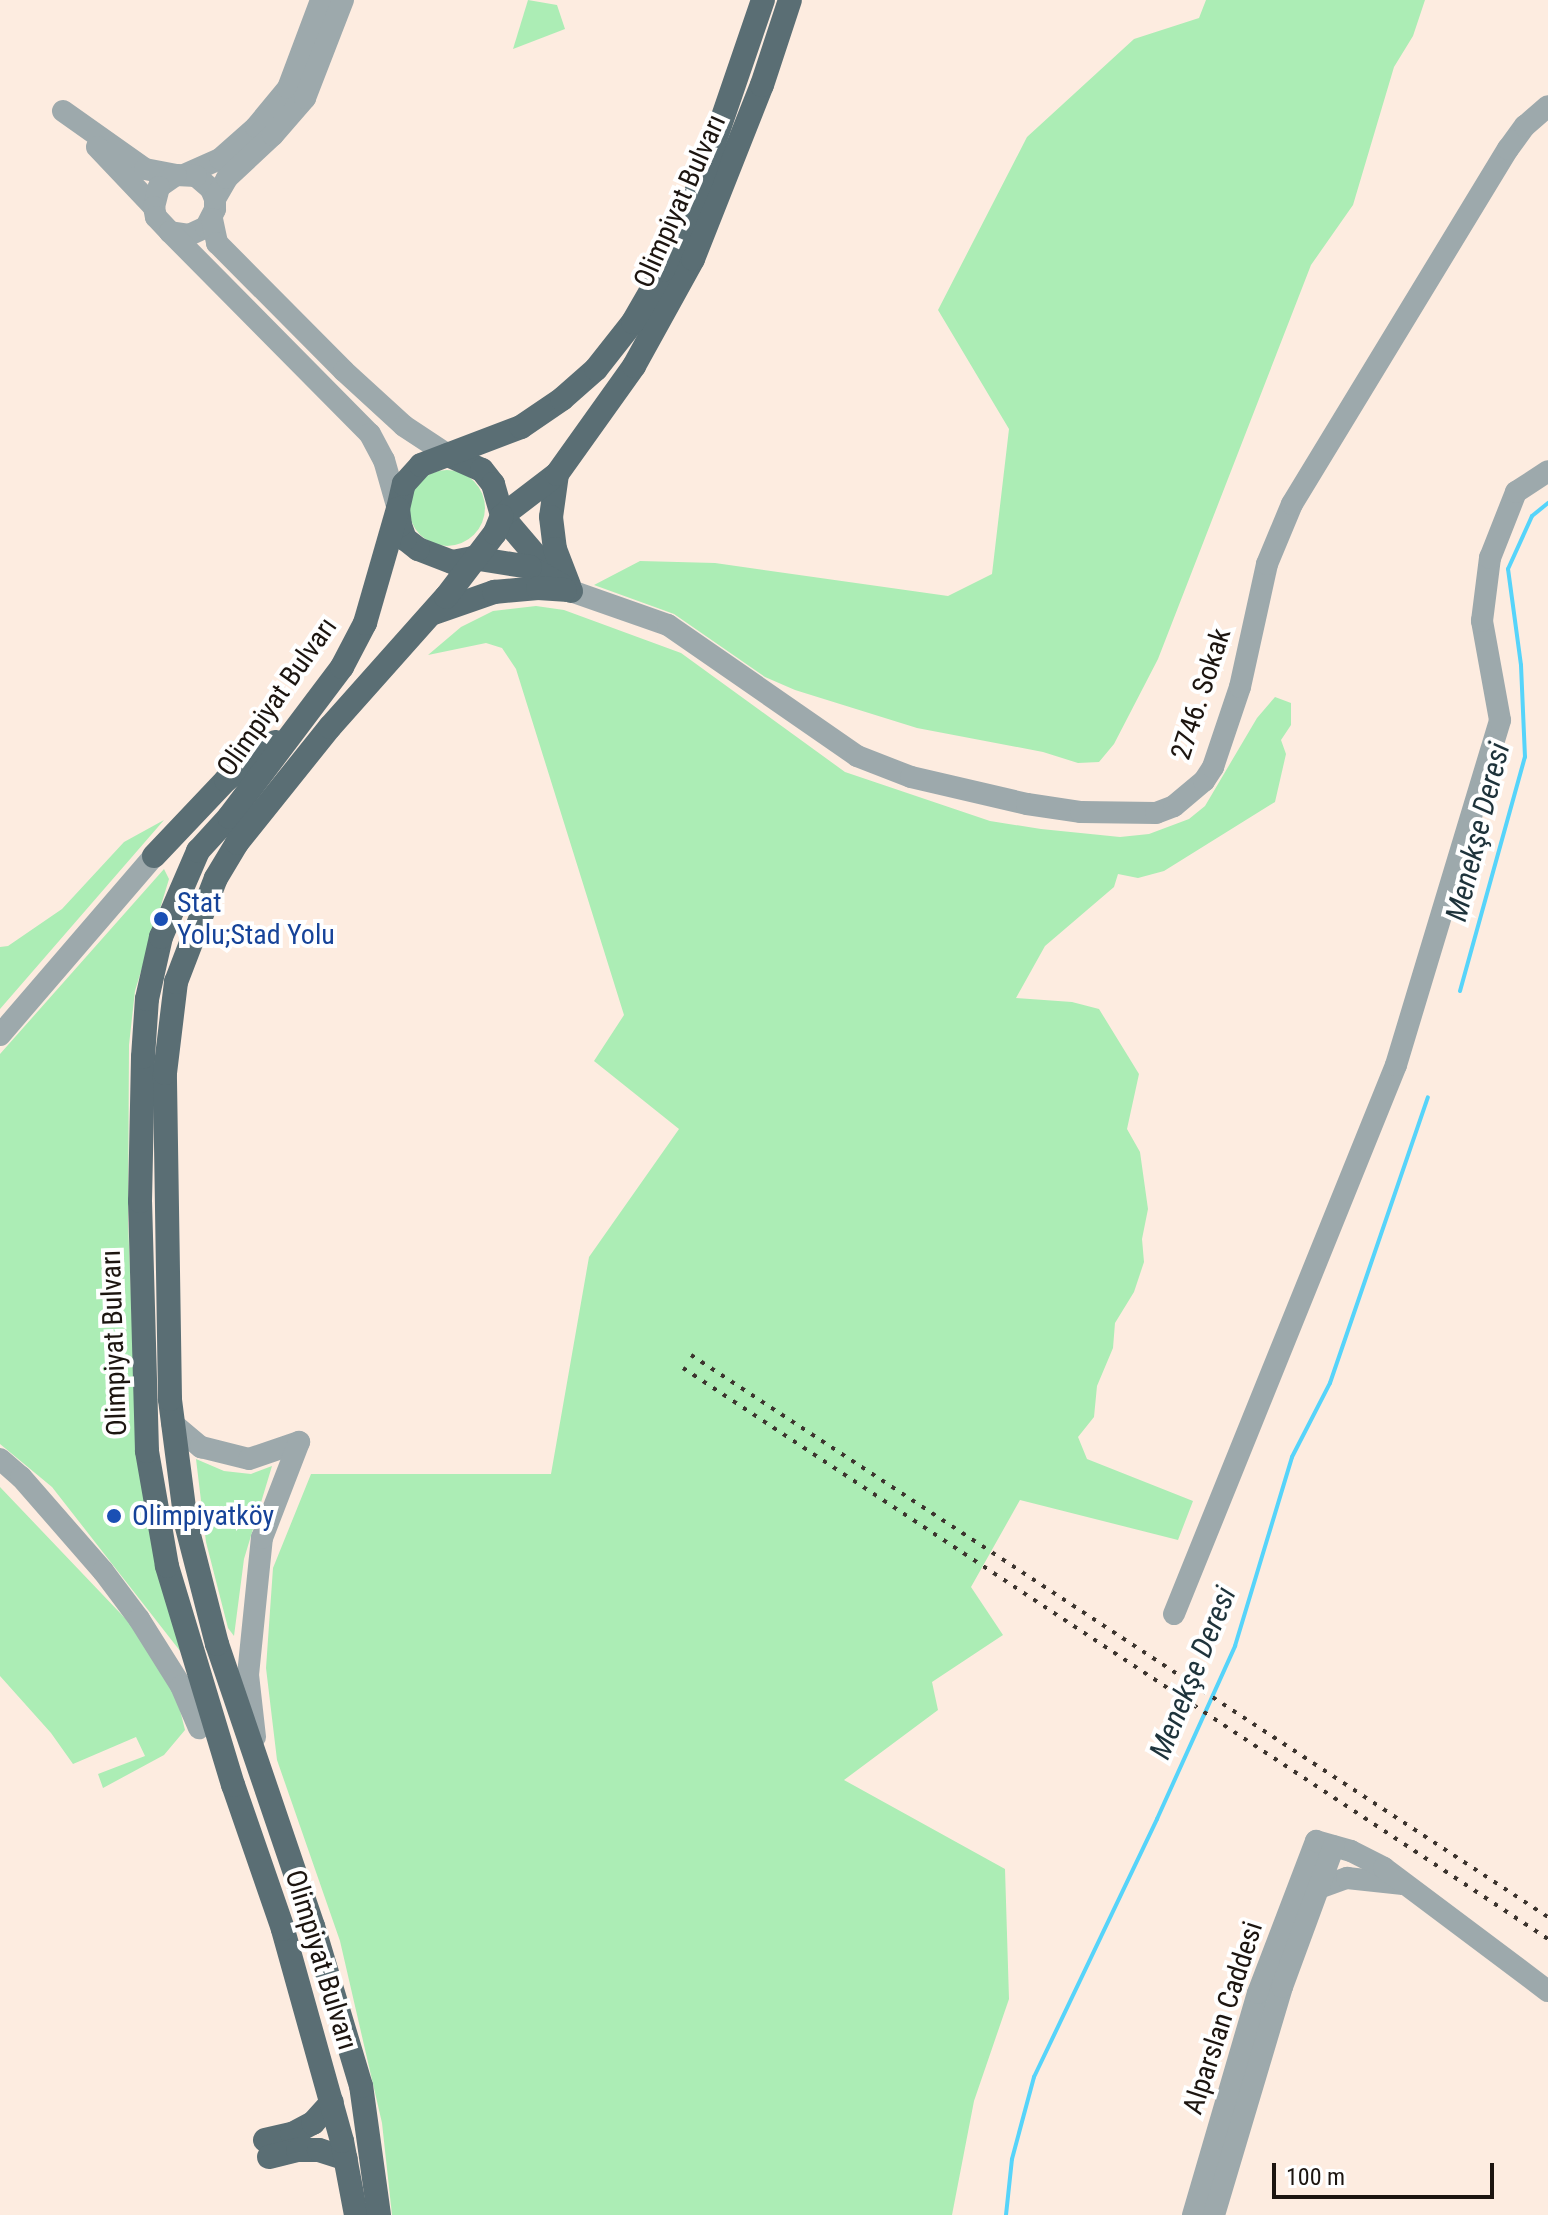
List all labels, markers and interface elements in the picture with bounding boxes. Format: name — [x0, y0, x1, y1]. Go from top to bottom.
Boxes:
street label: Olimpiyat Bulvarı — [627, 109, 733, 293]
street label: Olimpiyat Bulvarı — [210, 611, 344, 783]
street label: 2746. Sokak — [1164, 624, 1238, 764]
water label: Menekşe Deresi — [1438, 739, 1518, 925]
place label: Stat Yolu;Stad Yolu — [177, 886, 335, 952]
marker: Stat Yolu;Stad Yolu — [152, 910, 170, 928]
street label: Olimpiyat Bulvarı — [94, 1249, 134, 1437]
place label: Olimpiyatköy — [132, 1499, 274, 1533]
marker: Olimpiyatköy — [103, 1505, 125, 1527]
water label: Menekşe Deresi — [1142, 1582, 1244, 1764]
street label: Olimpiyat Bulvarı — [278, 1866, 364, 2054]
street label: Alparslan Caddesi — [1176, 1918, 1270, 2118]
scale bar — [1276, 2147, 1498, 2197]
text: 100 m — [1286, 2163, 1345, 2191]

